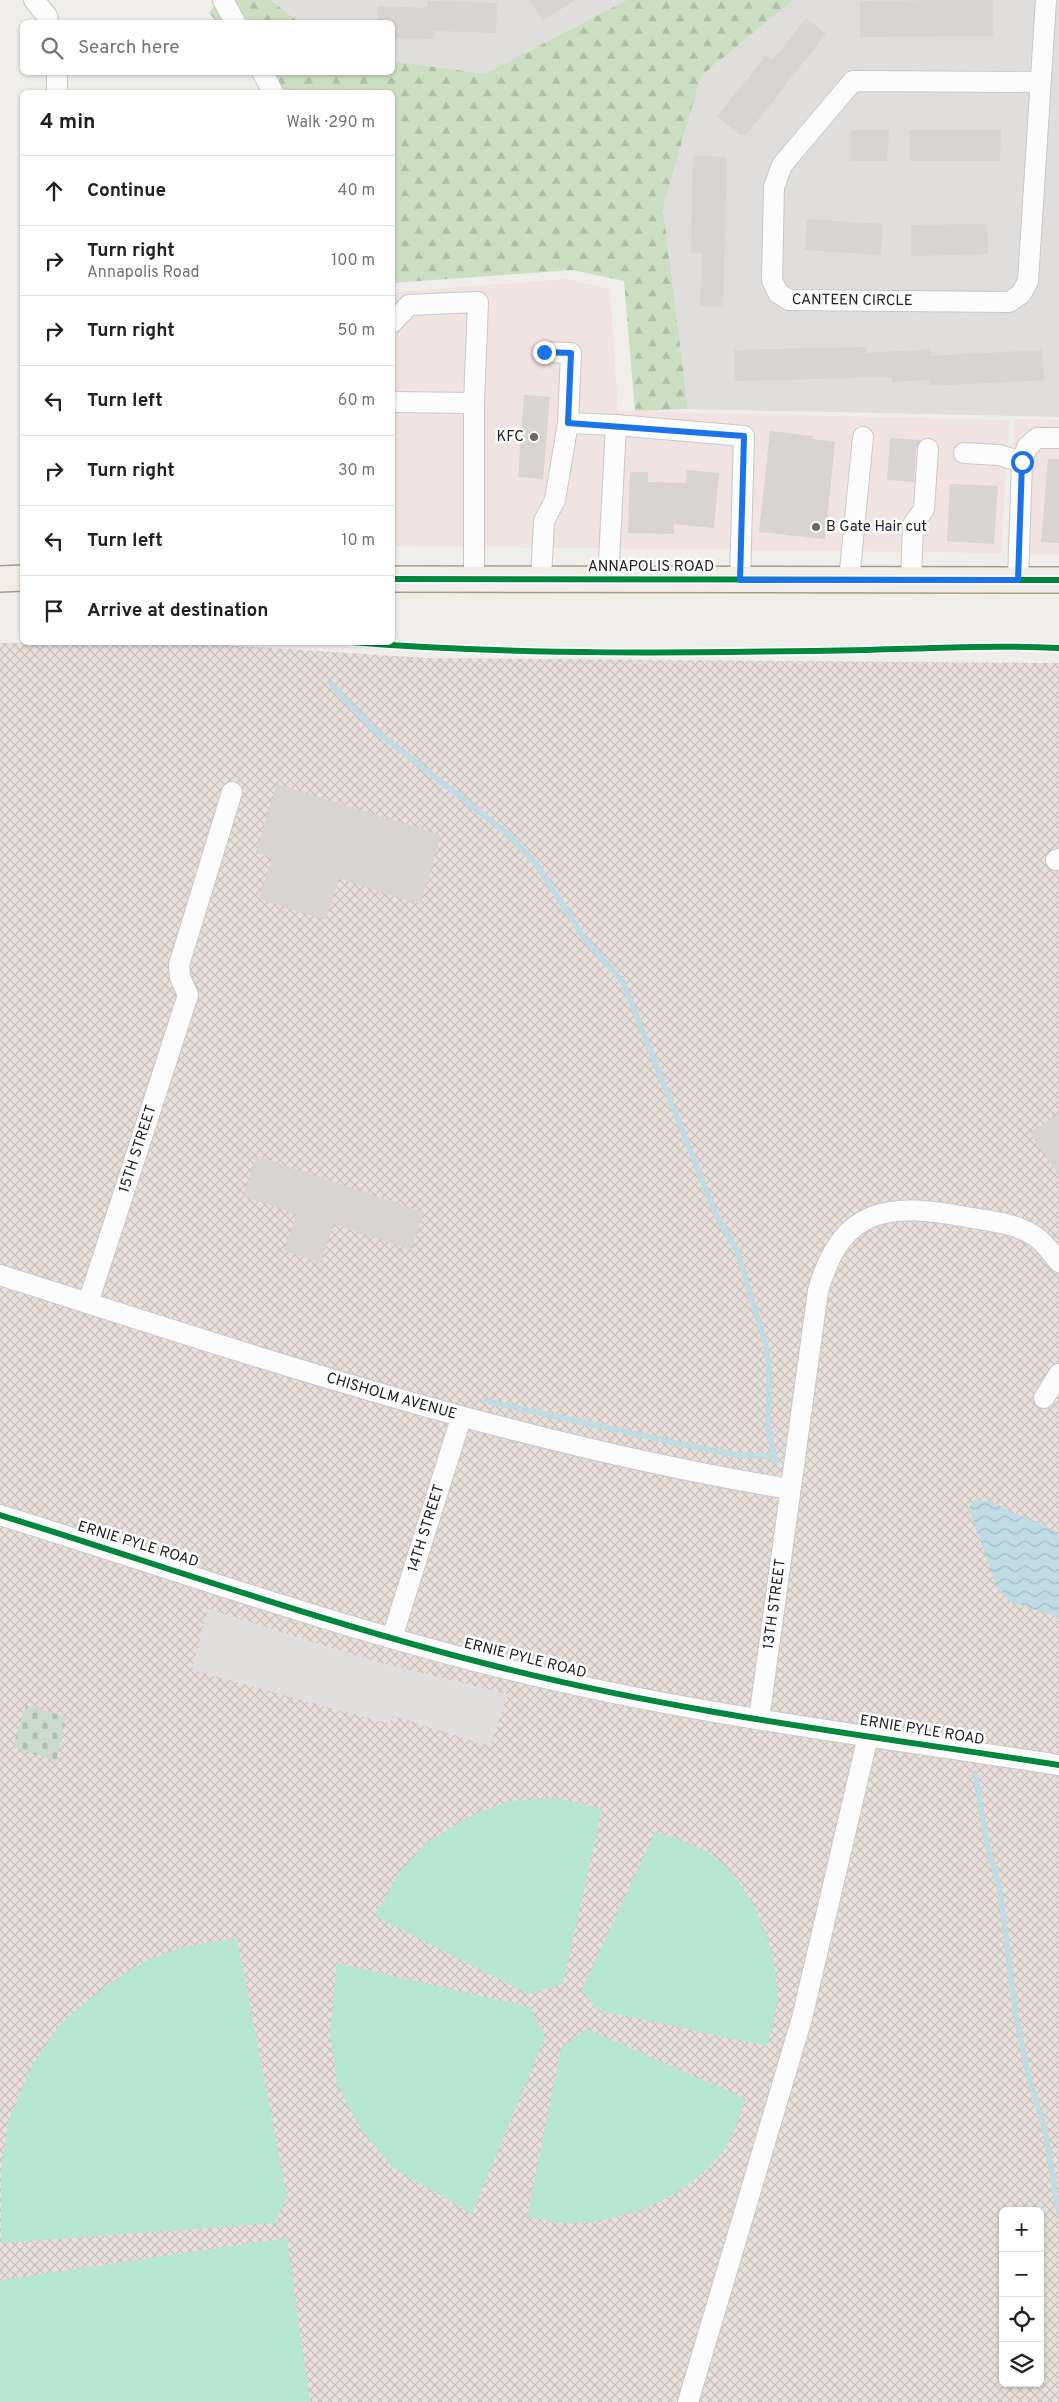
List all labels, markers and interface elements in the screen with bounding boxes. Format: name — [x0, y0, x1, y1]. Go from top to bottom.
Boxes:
search box — [20, 20, 395, 75]
icon: search — [38, 34, 66, 62]
text: Search here — [78, 36, 180, 60]
text: 4 min — [40, 109, 96, 136]
text: Walk · 290 m — [287, 113, 375, 133]
icon: ahead — [40, 177, 68, 205]
text: Continue — [87, 179, 166, 203]
text: 40 m — [337, 181, 375, 201]
text: Turn right — [87, 239, 175, 263]
icon: right — [40, 247, 68, 275]
text: 100 m — [331, 251, 375, 271]
text: Annapolis Road — [87, 263, 200, 283]
street label: CANTEEN CIRCLE — [792, 291, 913, 311]
icon: right — [40, 317, 68, 345]
text: Turn right — [87, 319, 175, 343]
text: 50 m — [338, 321, 375, 341]
route end — [533, 341, 556, 364]
icon: left — [40, 387, 68, 415]
text: Turn left — [87, 389, 163, 413]
text: 60 m — [338, 391, 375, 411]
place label: KFC — [496, 428, 524, 447]
marker: KFC — [528, 431, 540, 443]
route start — [1011, 451, 1034, 474]
icon: right — [40, 457, 68, 485]
text: Turn right — [87, 459, 175, 483]
text: 30 m — [338, 461, 375, 481]
place label: B Gate Hair cut — [826, 518, 927, 537]
marker: B Gate Hair cut — [810, 521, 822, 533]
icon: left — [40, 527, 68, 555]
text: Turn left — [87, 529, 163, 553]
text: 10 m — [341, 531, 375, 551]
street label: ANNAPOLIS ROAD — [588, 558, 714, 577]
icon: arrive — [40, 597, 68, 625]
text: Arrive at destination — [87, 599, 268, 623]
street label: 15TH STREET — [115, 1103, 161, 1195]
street label: CHISHOLM AVENUE — [324, 1369, 459, 1424]
street label: 14TH STREET — [404, 1482, 449, 1575]
street label: ERNIE PYLE ROAD — [75, 1518, 201, 1572]
street label: 13TH STREET — [759, 1558, 790, 1651]
street label: ERNIE PYLE ROAD — [462, 1635, 588, 1683]
street label: ERNIE PYLE ROAD — [858, 1712, 986, 1750]
map controls — [999, 2207, 1044, 2387]
button: + — [999, 2207, 1044, 2252]
button: − — [999, 2252, 1044, 2297]
button: locate — [999, 2297, 1044, 2342]
button: layers — [999, 2342, 1044, 2387]

